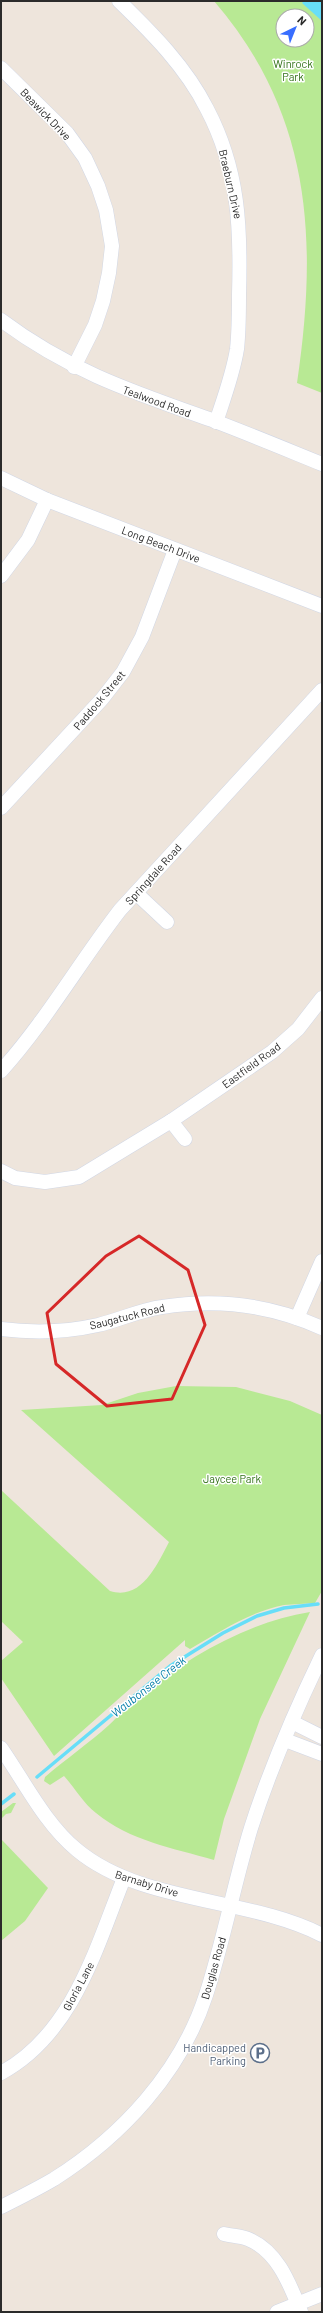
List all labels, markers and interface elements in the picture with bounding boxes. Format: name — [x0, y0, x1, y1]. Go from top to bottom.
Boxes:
north arrow — [275, 8, 315, 48]
text: N — [295, 13, 309, 28]
park label: Winrock Park — [273, 57, 313, 83]
street label: Beawick Drive — [18, 85, 74, 143]
street label: Braeburn Drive — [217, 148, 245, 220]
street label: Tealwood Road — [121, 383, 193, 419]
street label: Long Beach Drive — [120, 523, 202, 565]
street label: Paddock Street — [70, 668, 128, 732]
street label: Springdale Road — [122, 841, 184, 907]
street label: Eastfield Road — [219, 1039, 283, 1091]
street label: Saugatuck Road — [88, 1300, 166, 1332]
park label: Jaycee Park — [203, 1472, 261, 1485]
water label: Waubonsee Creek — [108, 1652, 188, 1720]
street label: Barnaby Drive — [114, 1867, 180, 1899]
street label: Douglas Road — [198, 1935, 228, 2001]
street label: Gloria Lane — [60, 1959, 96, 2013]
place label: Handicapped Parking — [183, 2041, 246, 2067]
parking icon: Handicapped Parking — [249, 2042, 271, 2064]

